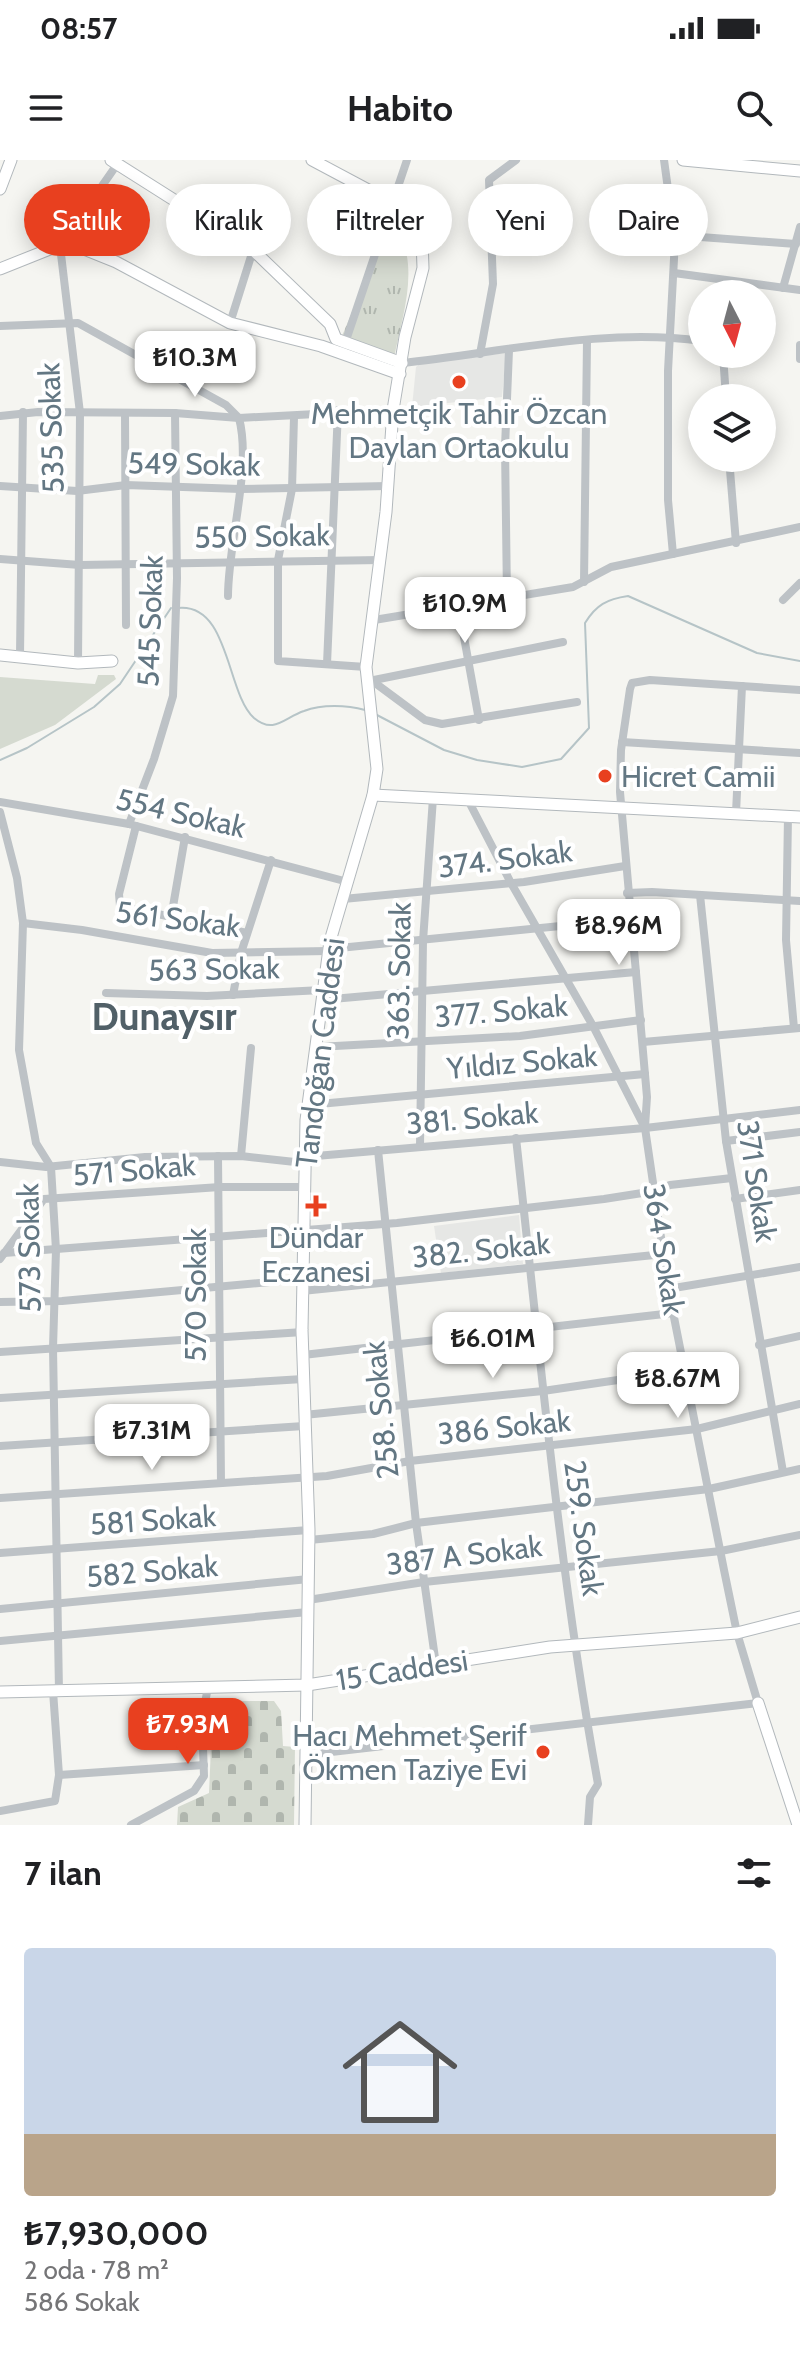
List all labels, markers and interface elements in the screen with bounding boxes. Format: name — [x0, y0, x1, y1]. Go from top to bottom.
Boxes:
text: 08:57 — [40, 10, 117, 47]
icon: menu — [24, 86, 68, 130]
text: Habito — [347, 86, 453, 130]
icon: search — [732, 86, 776, 130]
chip: Satılık — [24, 184, 150, 256]
chip: Kiralık — [166, 184, 291, 256]
chip: Filtreler — [307, 184, 452, 256]
chip: Yeni — [468, 184, 573, 256]
chip: Daire — [589, 184, 708, 256]
north arrow — [688, 280, 776, 368]
map controls — [688, 280, 776, 472]
pin: ₺10.3M — [130, 331, 260, 399]
text: ₺10.3M — [153, 341, 237, 373]
street label: 535 Sokak — [30, 362, 72, 494]
marker: Mehmetçik Tahir Özcan Daylan Ortaokulu — [450, 373, 468, 391]
button: layers — [688, 384, 776, 472]
place label: Mehmetçik Tahir Özcan Daylan Ortaokulu — [311, 395, 607, 466]
street label: 549 Sokak — [127, 444, 261, 484]
street label: 550 Sokak — [194, 516, 331, 556]
street label: 545 Sokak — [129, 554, 171, 687]
pin: ₺10.9M — [400, 577, 530, 645]
text: ₺10.9M — [423, 587, 507, 619]
place label: Hicret Camii — [621, 758, 775, 795]
marker: Hicret Camii — [596, 767, 614, 785]
street label: 554 Sokak — [113, 780, 250, 846]
street label: 374. Sokak — [436, 832, 575, 886]
street label: 561 Sokak — [114, 893, 243, 945]
pin: ₺8.96M — [554, 899, 684, 967]
street label: 363. Sokak — [379, 901, 419, 1040]
text: ₺8.96M — [575, 909, 663, 941]
street label: Tandoğan Caddesi — [288, 936, 352, 1170]
street label: 563 Sokak — [148, 949, 281, 989]
street label: 377. Sokak — [433, 987, 570, 1035]
district label: Dunaysır — [91, 993, 237, 1040]
street label: Yıldız Sokak — [444, 1037, 599, 1087]
street label: 381. Sokak — [404, 1094, 540, 1142]
street label: 371 Sokak — [729, 1117, 785, 1245]
street label: 571 Sokak — [71, 1146, 197, 1194]
street label: 364 Sokak — [635, 1181, 693, 1318]
street label: 573 Sokak — [9, 1182, 49, 1313]
marker: Dündar Eczanesi — [307, 1197, 325, 1215]
place label: Dündar Eczanesi — [261, 1219, 371, 1290]
street label: 382. Sokak — [410, 1224, 552, 1276]
street label: 570 Sokak — [177, 1228, 214, 1362]
pin: ₺6.01M — [428, 1312, 558, 1380]
text: ₺6.01M — [450, 1322, 536, 1354]
street label: 258. Sokak — [355, 1339, 407, 1481]
pin: ₺8.67M — [613, 1352, 743, 1420]
text: ₺8.67M — [635, 1362, 721, 1394]
street label: 386 Sokak — [436, 1402, 573, 1452]
pin: ₺7.31M — [87, 1404, 217, 1472]
text: ₺7.31M — [113, 1414, 191, 1446]
street label: 259. Sokak — [556, 1458, 612, 1599]
street label: 581 Sokak — [89, 1497, 218, 1543]
street label: 387 A Sokak — [384, 1527, 545, 1583]
street label: 582 Sokak — [85, 1547, 220, 1595]
street label: 15 Caddesi — [333, 1641, 471, 1699]
pin: ₺7.93M — [123, 1698, 253, 1766]
text: ₺7.93M — [146, 1708, 230, 1740]
place label: Hacı Mehmet Şerif Ökmen Taziye Evi — [292, 1717, 527, 1788]
marker: Hacı Mehmet Şerif Ökmen Taziye Evi — [534, 1743, 552, 1761]
icon: filters — [732, 1851, 776, 1895]
text: 7 ilan — [24, 1852, 102, 1894]
icon: home — [328, 2000, 472, 2144]
text: ₺7,930,000 — [24, 2212, 208, 2254]
text: 2 oda · 78 m² — [24, 2254, 169, 2286]
text: 586 Sokak — [24, 2286, 140, 2318]

